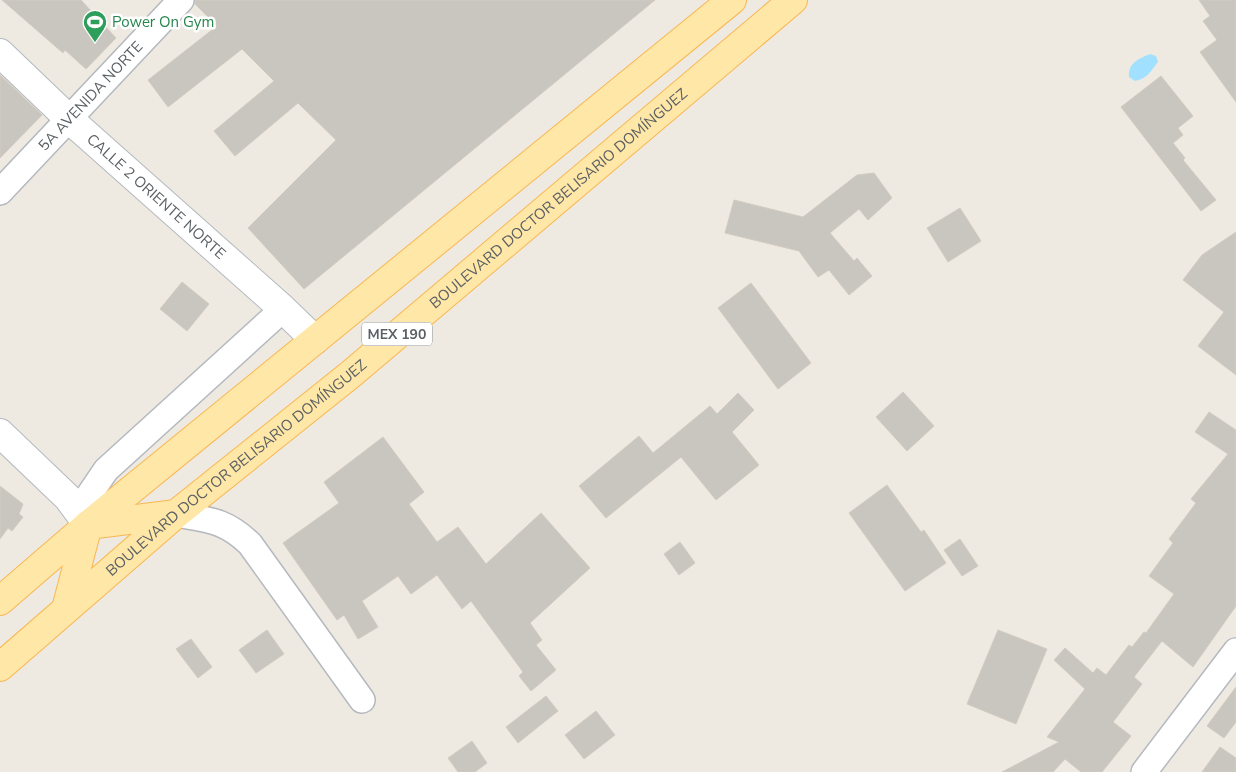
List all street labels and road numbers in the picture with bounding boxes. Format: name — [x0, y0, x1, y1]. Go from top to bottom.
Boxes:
street label: 5A AVENIDA NORTE — [34, 37, 147, 155]
street label: BOULEVARD DOCTOR BELISARIO DOMÍNGUEZ — [425, 84, 691, 313]
street label: CALLE 2 ORIENTE NORTE — [82, 129, 230, 263]
road number: MEX 190 — [362, 322, 432, 346]
street label: BOULEVARD DOCTOR BELISARIO DOMÍNGUEZ — [102, 355, 371, 581]

